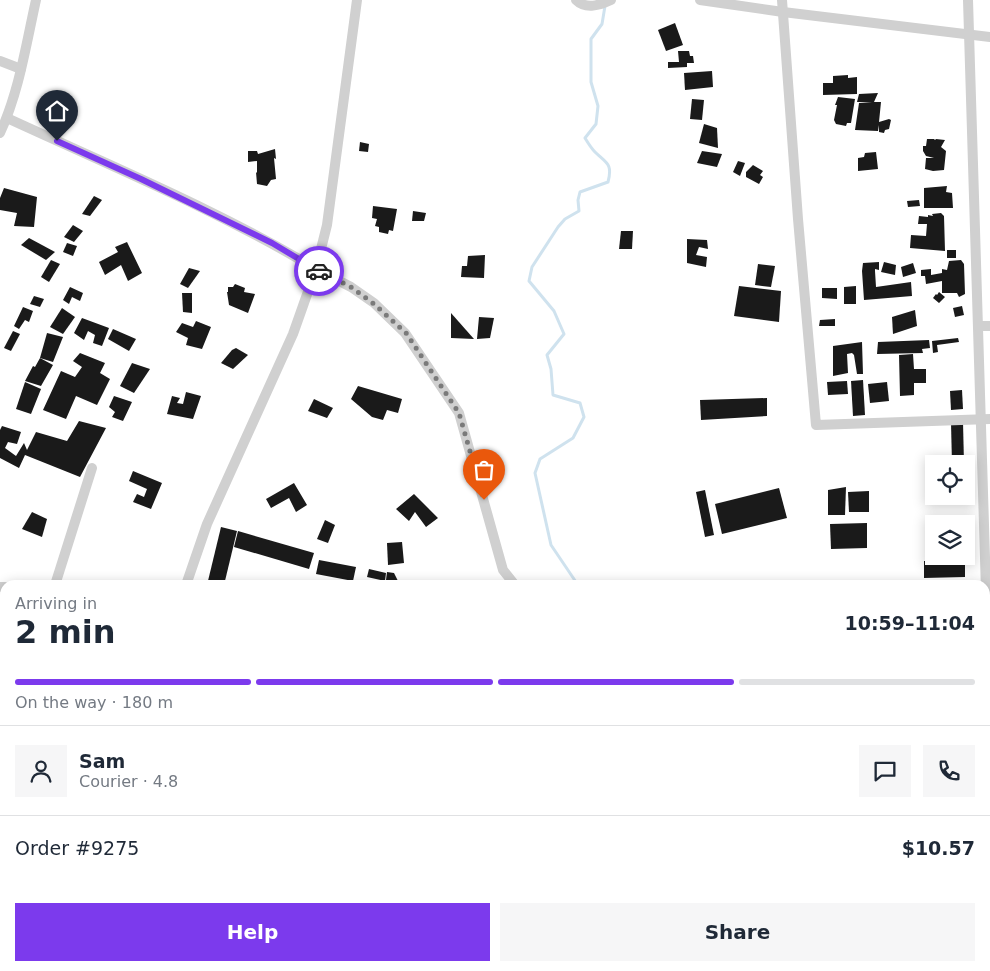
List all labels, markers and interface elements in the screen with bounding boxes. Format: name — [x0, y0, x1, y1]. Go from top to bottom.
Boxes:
pin — [36, 90, 78, 141]
icon: home — [43, 97, 71, 125]
courier — [294, 246, 344, 296]
icon: car — [305, 257, 333, 285]
pin — [463, 449, 505, 500]
map controls — [925, 455, 975, 565]
button: locate — [925, 455, 975, 505]
icon: bag — [470, 456, 498, 484]
button: layers — [925, 515, 975, 565]
text: Arriving in — [15, 594, 97, 613]
text: 10:59–11:04 — [845, 612, 975, 634]
text: 2 min — [15, 613, 116, 651]
text: On the way · 180 m — [15, 693, 173, 712]
button: person — [15, 745, 67, 797]
button: chat — [859, 745, 911, 797]
button: phone — [923, 745, 975, 797]
text: Sam — [79, 750, 125, 772]
text: Courier · 4.8 — [79, 772, 178, 791]
text: Order #9275 — [15, 837, 139, 859]
text: $10.57 — [902, 837, 975, 859]
button: Help — [15, 903, 490, 961]
button: Share — [500, 903, 975, 961]

